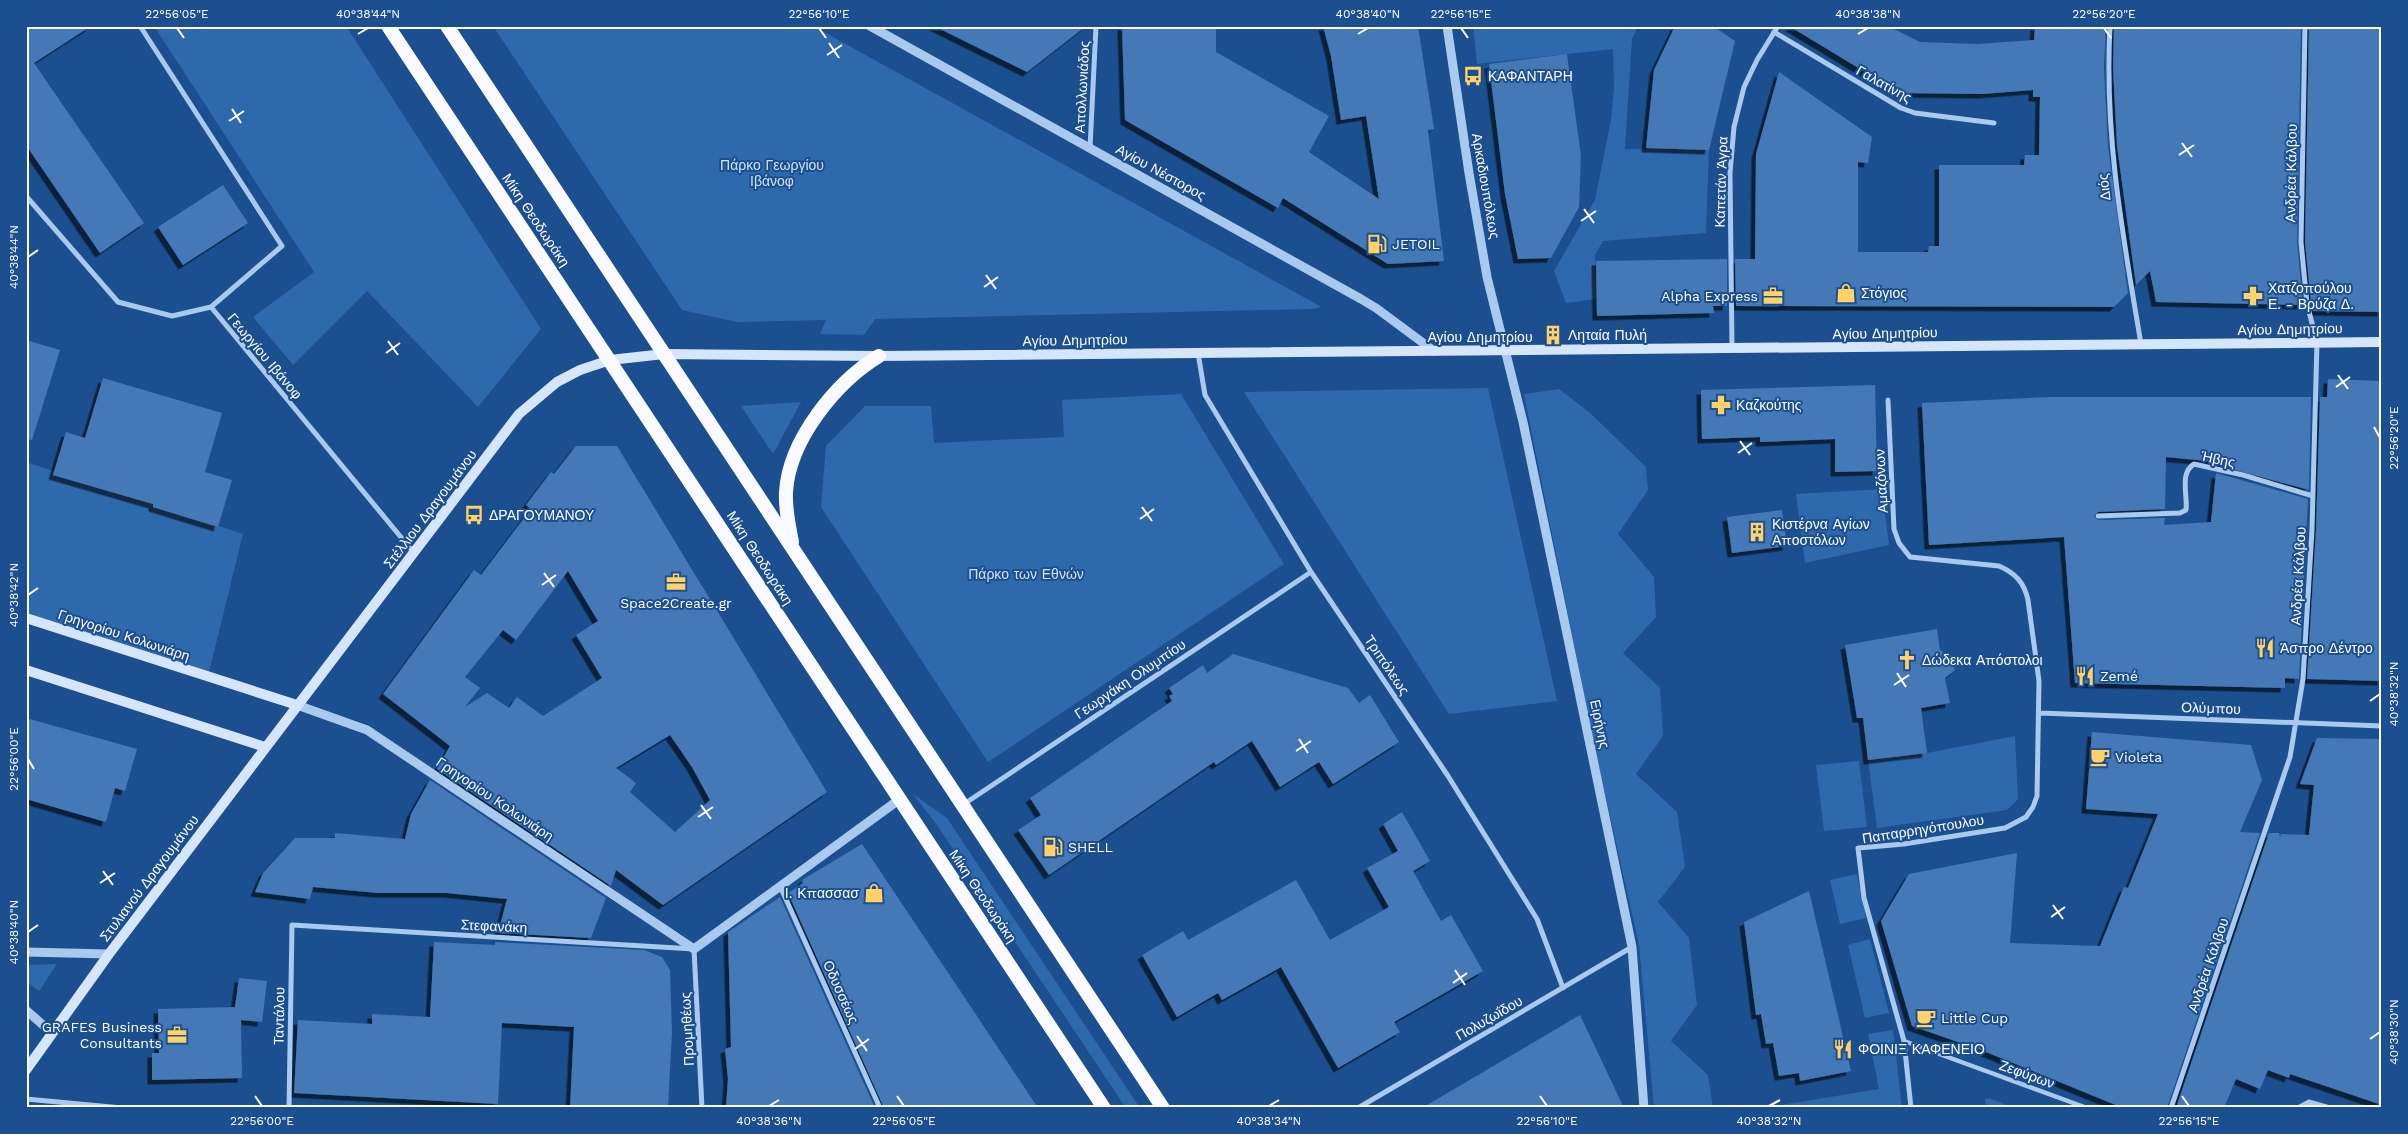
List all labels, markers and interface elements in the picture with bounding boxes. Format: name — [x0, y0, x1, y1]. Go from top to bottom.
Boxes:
text: 22°56'05"E — [145, 7, 209, 21]
text: 40°38'44"N — [336, 7, 400, 21]
text: 22°56'10"E — [788, 7, 850, 21]
text: 40°38'40"N — [1336, 7, 1400, 21]
text: 22°56'15"E — [1431, 7, 1492, 21]
text: 40°38'38"N — [1835, 7, 1901, 21]
text: 22°56'20"E — [2072, 7, 2136, 21]
street label: Απολλωνιάδος — [1072, 40, 1092, 134]
street label: Γαλατίνης — [1854, 62, 1915, 106]
bus stop icon: ΚΑΦΑΝΤΑΡΗ — [1462, 65, 1484, 87]
place label: ΚΑΦΑΝΤΑΡΗ — [1488, 68, 1573, 84]
street label: Ανδρέα Κάλβου — [2282, 124, 2300, 222]
street label: Αρκαδιουπόλεως — [1469, 132, 1503, 240]
street label: Καπετάν Άγρα — [1711, 136, 1731, 228]
street label: Αγίου Νέστορος — [1113, 141, 1209, 203]
park label: Πάρκο Γεωργίου Ιβάνοφ — [720, 157, 824, 189]
street label: Μίκη Θεοδωράκη — [499, 170, 573, 270]
street label: Διός — [2095, 172, 2113, 201]
text: 40°38'44"N — [7, 225, 21, 289]
fuel station icon: JETOIL — [1366, 233, 1388, 255]
place label: JETOIL — [1392, 236, 1440, 252]
place label: Χατζοπούλου Ε. - Βρύζα Δ. — [2268, 280, 2354, 312]
shop icon: Στόγιος — [1835, 282, 1857, 304]
office icon: Alpha Express — [1762, 285, 1784, 307]
place label: Στόγιος — [1861, 285, 1907, 301]
pharmacy icon: Χατζοπούλου Ε. - Βρύζα Δ. — [2242, 285, 2264, 307]
place label: Alpha Express — [1661, 288, 1758, 304]
street label: Γεωργίου Ιβάνοφ — [224, 310, 306, 402]
street label: Αγίου Δημητρίου — [2237, 320, 2343, 338]
building icon: Ληταία Πυλή — [1542, 324, 1564, 346]
street label: Αγίου Δημητρίου — [1832, 324, 1938, 342]
place label: Ληταία Πυλή — [1568, 327, 1647, 343]
street label: Αγίου Δημητρίου — [1427, 329, 1533, 345]
street label: Αγίου Δημητρίου — [1022, 331, 1128, 349]
pharmacy icon: Καζκούτης — [1710, 394, 1732, 416]
place label: Καζκούτης — [1736, 397, 1802, 413]
text: 22°56'20"E — [2387, 406, 2401, 470]
street label: Στέλλιου Δραγουμάνου — [380, 447, 480, 571]
street label: Ήβης — [2199, 447, 2237, 470]
street label: Αμαζόνων — [1871, 449, 1891, 513]
bus stop icon: ΔΡΑΓΟΥΜΑΝΟΥ — [463, 504, 485, 526]
place label: ΔΡΑΓΟΥΜΑΝΟΥ — [489, 507, 595, 523]
street label: Μίκη Θεοδωράκη — [724, 508, 796, 608]
place label: Κιστέρνα Αγίων Αποστόλων — [1772, 516, 1870, 548]
building icon: Κιστέρνα Αγίων Αποστόλων — [1746, 521, 1768, 543]
street label: Ανδρέα Κάλβου — [2287, 526, 2309, 626]
text: 40°38'42"N — [7, 563, 21, 627]
park label: Πάρκο των Εθνών — [968, 566, 1084, 582]
office icon: Space2Create.gr — [665, 571, 687, 593]
place label: Space2Create.gr — [620, 595, 732, 611]
street label: Γρηγορίου Κολωνιάρη — [56, 606, 192, 664]
street label: Τριπόλεως — [1361, 632, 1413, 698]
street label: Γεωργάκη Ολυμπίου — [1072, 636, 1188, 722]
restaurant icon: Άσπρο Δέντρο — [2254, 637, 2276, 659]
place label: Άσπρο Δέντρο — [2280, 640, 2373, 656]
church icon: Δώδεκα Απόστολοι — [1896, 649, 1918, 671]
place label: Δώδεκα Απόστολοι — [1922, 652, 2043, 668]
text: 40°38'32"N — [2387, 661, 2401, 727]
restaurant icon: Zemé — [2074, 665, 2096, 687]
place label: Zemé — [2100, 668, 2138, 684]
street label: Ειρήνης — [1587, 698, 1613, 750]
street label: Ολύμπου — [2181, 699, 2241, 717]
text: 22°56'00"E — [7, 727, 21, 791]
cafe icon: Violeta — [2089, 746, 2111, 768]
place label: Violeta — [2115, 749, 2162, 765]
street label: Γρηγορίου Κολωνιάρη — [433, 754, 557, 844]
street label: Παπαρρηγόπουλου — [1861, 811, 1985, 847]
street label: Στυλιανού Δραγουμάνου — [96, 812, 202, 944]
fuel station icon: SHELL — [1042, 836, 1064, 858]
place label: SHELL — [1068, 839, 1113, 855]
street label: Μίκη Θεοδωράκη — [946, 846, 1020, 946]
shop icon: Ι. Κπασσασ — [863, 882, 885, 904]
place label: Ι. Κπασσασ — [785, 885, 859, 901]
text: 40°38'40"N — [7, 900, 21, 964]
street label: Στεφανάκη — [460, 916, 528, 936]
street label: Ανδρέα Κάλβου — [2184, 916, 2232, 1014]
street label: Οδυσσέως — [820, 958, 862, 1026]
street label: Ταντάλου — [270, 987, 288, 1045]
street label: Προμηθέως — [677, 991, 697, 1066]
street label: Πολυζωΐδου — [1453, 992, 1525, 1044]
text: 40°38'30"N — [2387, 999, 2401, 1065]
cafe icon: Little Cup — [1915, 1007, 1937, 1029]
place label: Little Cup — [1941, 1010, 2008, 1026]
place label: GRAFES Business Consultants — [42, 1019, 162, 1051]
office icon: GRAFES Business Consultants — [166, 1024, 188, 1046]
restaurant icon: ΦΟΙΝΙΞ ΚΑΦΕΝΕΙΟ — [1832, 1038, 1854, 1060]
place label: ΦΟΙΝΙΞ ΚΑΦΕΝΕΙΟ — [1858, 1041, 1985, 1057]
street label: Ζεφύρων — [1997, 1057, 2057, 1091]
text: 22°56'00"E — [230, 1114, 294, 1128]
text: 40°38'36"N — [736, 1114, 802, 1128]
text: 22°56'05"E — [872, 1114, 936, 1128]
text: 40°38'34"N — [1237, 1114, 1301, 1128]
text: 22°56'10"E — [1516, 1114, 1578, 1128]
text: 40°38'32"N — [1736, 1114, 1802, 1128]
text: 22°56'15"E — [2159, 1114, 2220, 1128]

